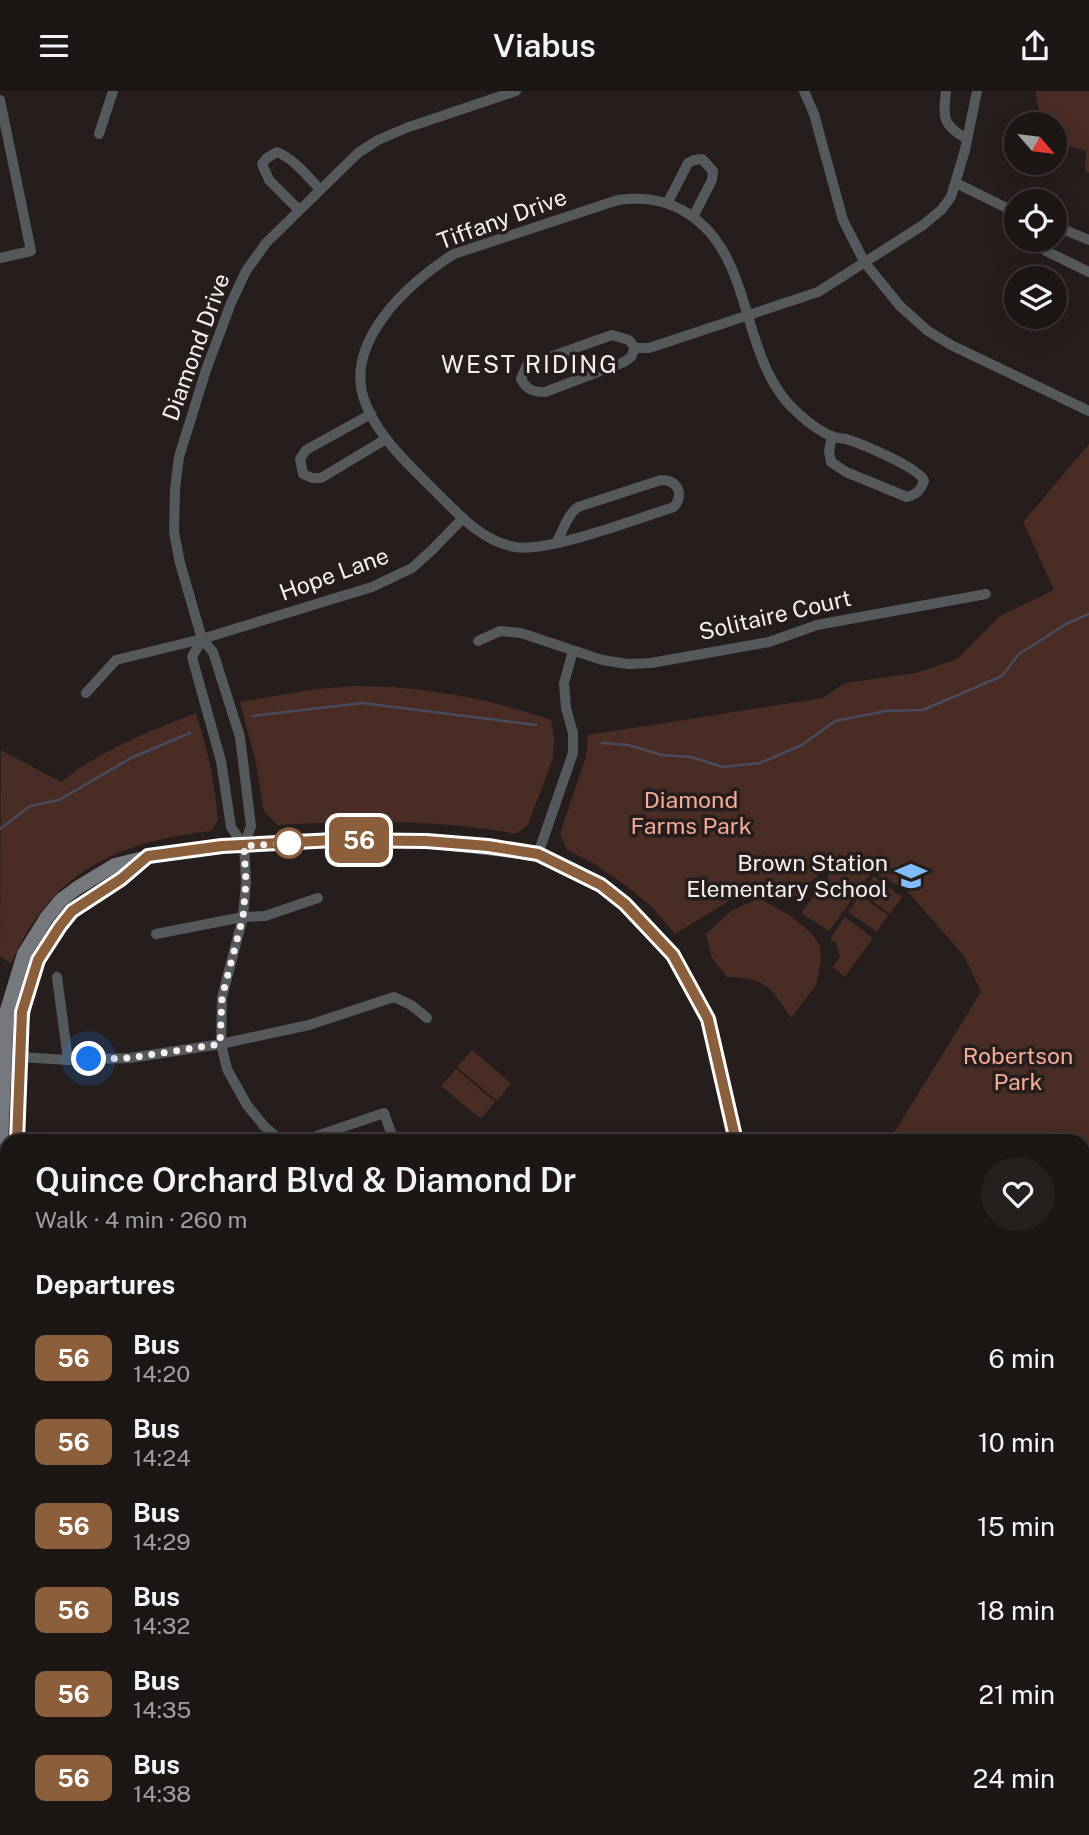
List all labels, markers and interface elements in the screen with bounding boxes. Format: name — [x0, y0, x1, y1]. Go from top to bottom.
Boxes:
icon: menu — [35, 27, 73, 65]
text: Viabus — [493, 27, 596, 64]
icon: share — [1016, 27, 1054, 65]
north arrow — [1004, 112, 1068, 175]
map controls — [1004, 112, 1067, 329]
street label: Tiffany Drive — [434, 183, 570, 254]
button: locate — [1004, 189, 1067, 252]
button: layers — [1004, 266, 1067, 329]
street label: Diamond Drive — [156, 269, 235, 424]
district label: WEST RIDING — [441, 350, 619, 378]
street label: Hope Lane — [275, 541, 392, 606]
street label: Solitaire Court — [696, 584, 854, 645]
park label: Diamond Farms Park — [630, 786, 752, 839]
line badge: 56 — [328, 817, 390, 863]
text: 56 — [343, 826, 375, 854]
unlabelled marker — [274, 828, 304, 858]
place label: Brown Station Elementary School — [686, 849, 888, 902]
school or university icon: Brown Station Elementary School — [894, 859, 928, 893]
your location — [71, 1041, 106, 1076]
park label: Robertson Park — [963, 1042, 1073, 1095]
button: heart — [981, 1157, 1055, 1231]
text: Quince Orchard Blvd & Diamond Dr — [35, 1161, 576, 1199]
text: Walk · 4 min · 260 m — [35, 1206, 248, 1233]
text: Departures — [35, 1269, 175, 1300]
text: Bus — [133, 1329, 180, 1360]
text: 6 min — [988, 1343, 1055, 1374]
text: 56 — [57, 1344, 90, 1372]
text: 14:20 — [133, 1360, 190, 1387]
text: Bus — [133, 1413, 180, 1444]
text: 10 min — [978, 1427, 1055, 1458]
text: 56 — [57, 1428, 90, 1456]
text: 14:24 — [133, 1444, 191, 1471]
text: Bus — [133, 1497, 180, 1528]
text: 15 min — [977, 1511, 1055, 1542]
text: 56 — [57, 1512, 90, 1540]
text: 14:29 — [133, 1528, 191, 1555]
text: Bus — [133, 1581, 180, 1612]
text: 18 min — [977, 1595, 1055, 1626]
text: 56 — [57, 1596, 90, 1624]
text: 14:32 — [133, 1612, 190, 1639]
text: Bus — [133, 1665, 180, 1696]
text: 21 min — [979, 1679, 1055, 1710]
text: 56 — [57, 1680, 90, 1708]
text: 14:35 — [133, 1696, 191, 1723]
text: Bus — [133, 1749, 180, 1780]
text: 24 min — [973, 1763, 1055, 1794]
text: 56 — [57, 1764, 90, 1792]
text: 14:38 — [133, 1780, 191, 1807]

